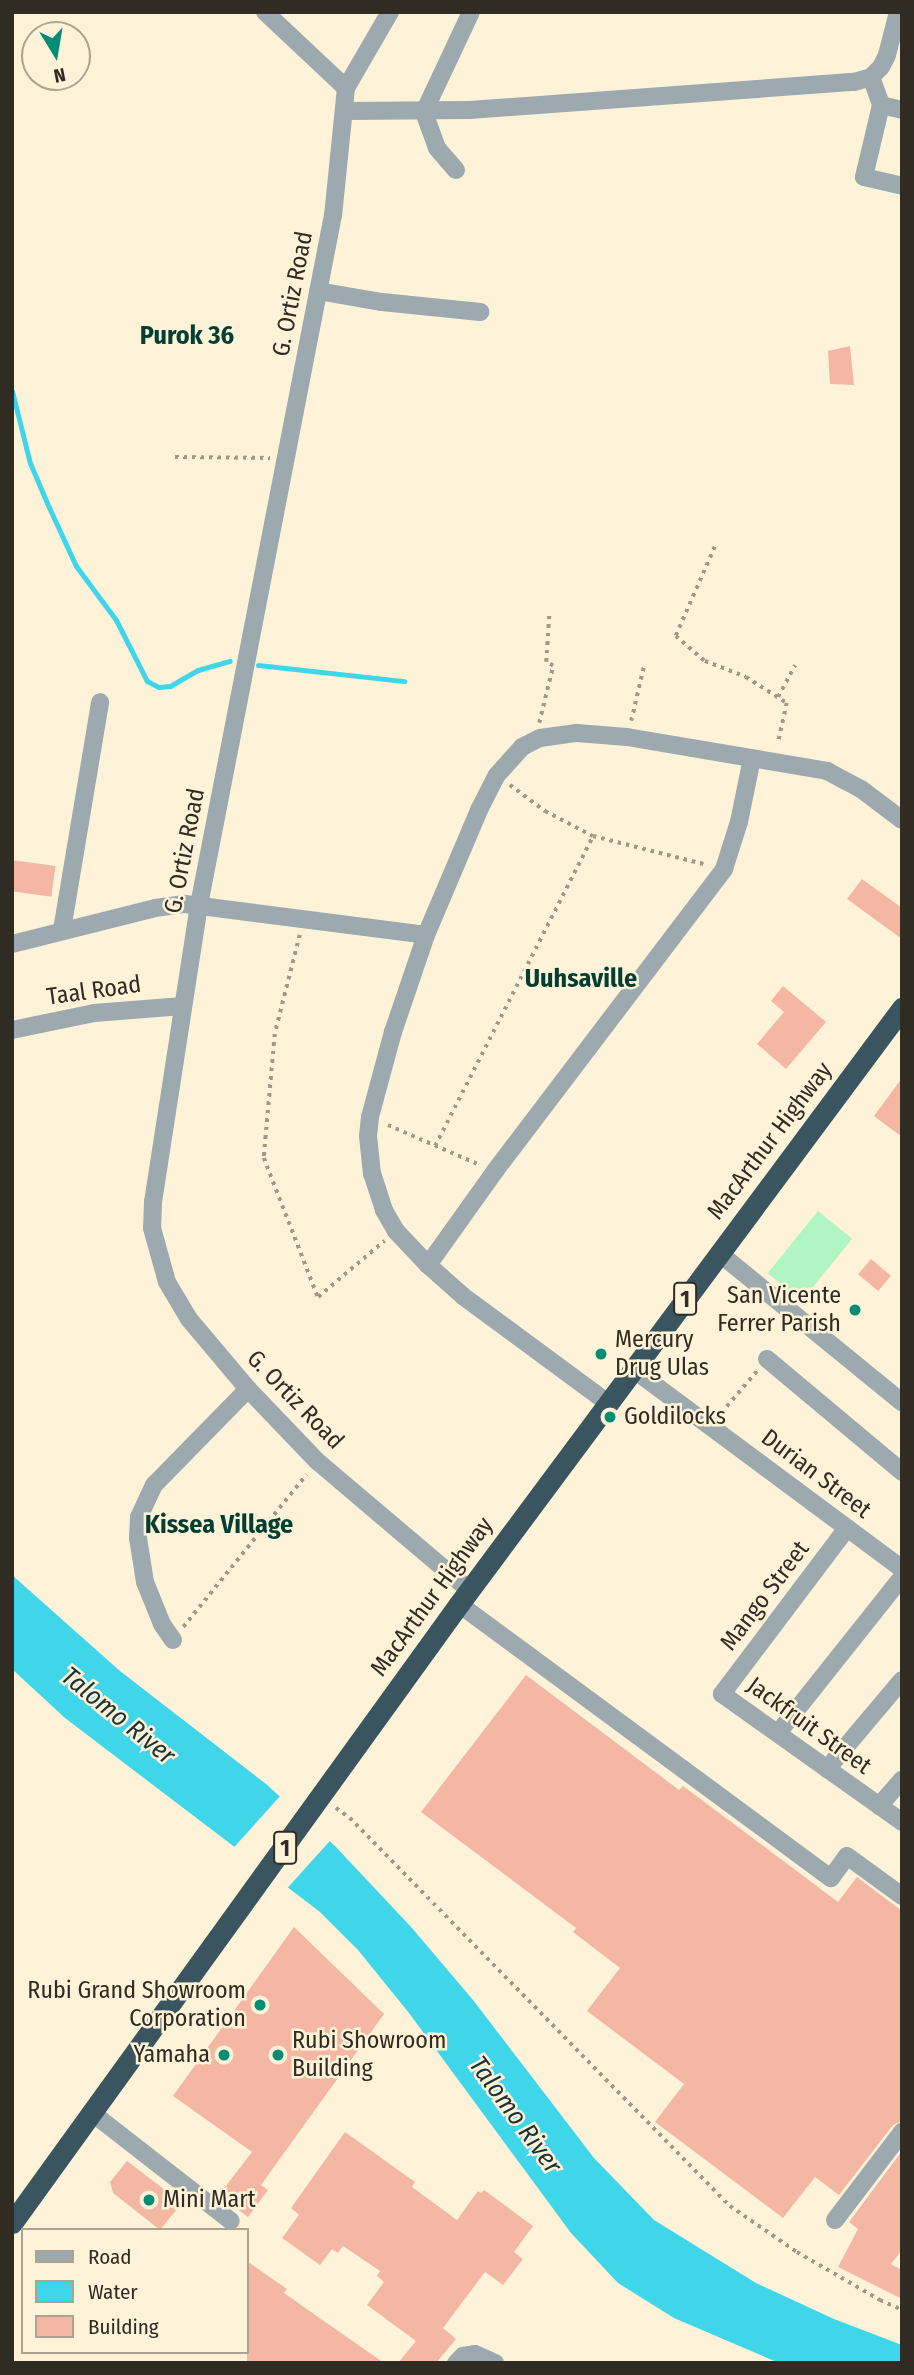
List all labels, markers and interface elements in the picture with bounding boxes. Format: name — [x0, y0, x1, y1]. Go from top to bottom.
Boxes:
north arrow — [21, 21, 91, 91]
text: N — [52, 63, 68, 88]
street label: G. Ortiz Road — [267, 229, 319, 359]
district label: Purok 36 — [140, 320, 234, 352]
street label: G. Ortiz Road — [159, 786, 211, 916]
district label: Uuhsaville — [525, 963, 637, 995]
street label: Taal Road — [45, 970, 143, 1012]
street label: MacArthur Highway — [702, 1057, 838, 1225]
road number: 1 — [673, 1280, 697, 1318]
place label: San Vicente Ferrer Parish — [717, 1282, 841, 1338]
marker: San Vicente Ferrer Parish — [847, 1302, 863, 1318]
place label: Mercury Drug Ulas — [615, 1326, 709, 1382]
street label: G. Ortiz Road — [241, 1344, 349, 1456]
marker: Mercury Drug Ulas — [593, 1346, 609, 1362]
place label: Goldilocks — [624, 1403, 726, 1431]
marker: Goldilocks — [602, 1409, 618, 1425]
street label: Durian Street — [755, 1423, 877, 1525]
district label: Kissea Village — [145, 1509, 293, 1541]
street label: MacArthur Highway — [365, 1512, 499, 1682]
street label: Mango Street — [714, 1536, 816, 1656]
water label: Talomo River — [55, 1661, 181, 1771]
street label: Jackfruit Street — [741, 1671, 877, 1781]
road number: 1 — [273, 1828, 297, 1868]
place label: Rubi Grand Showroom Corporation — [27, 1977, 246, 2033]
marker: Rubi Grand Showroom Corporation — [252, 1997, 268, 2013]
place label: Rubi Showroom Building — [292, 2027, 446, 2083]
place label: Yamaha — [134, 2041, 210, 2069]
marker: Yamaha — [216, 2047, 232, 2063]
marker: Rubi Showroom Building — [270, 2047, 286, 2063]
water label: Talomo River — [462, 2050, 568, 2180]
place label: Mini Mart — [163, 2186, 255, 2214]
marker: Mini Mart — [141, 2192, 157, 2208]
legend — [21, 2228, 248, 2354]
text: Road — [88, 2244, 132, 2270]
text: Water — [88, 2279, 138, 2305]
text: Building — [88, 2314, 159, 2340]

